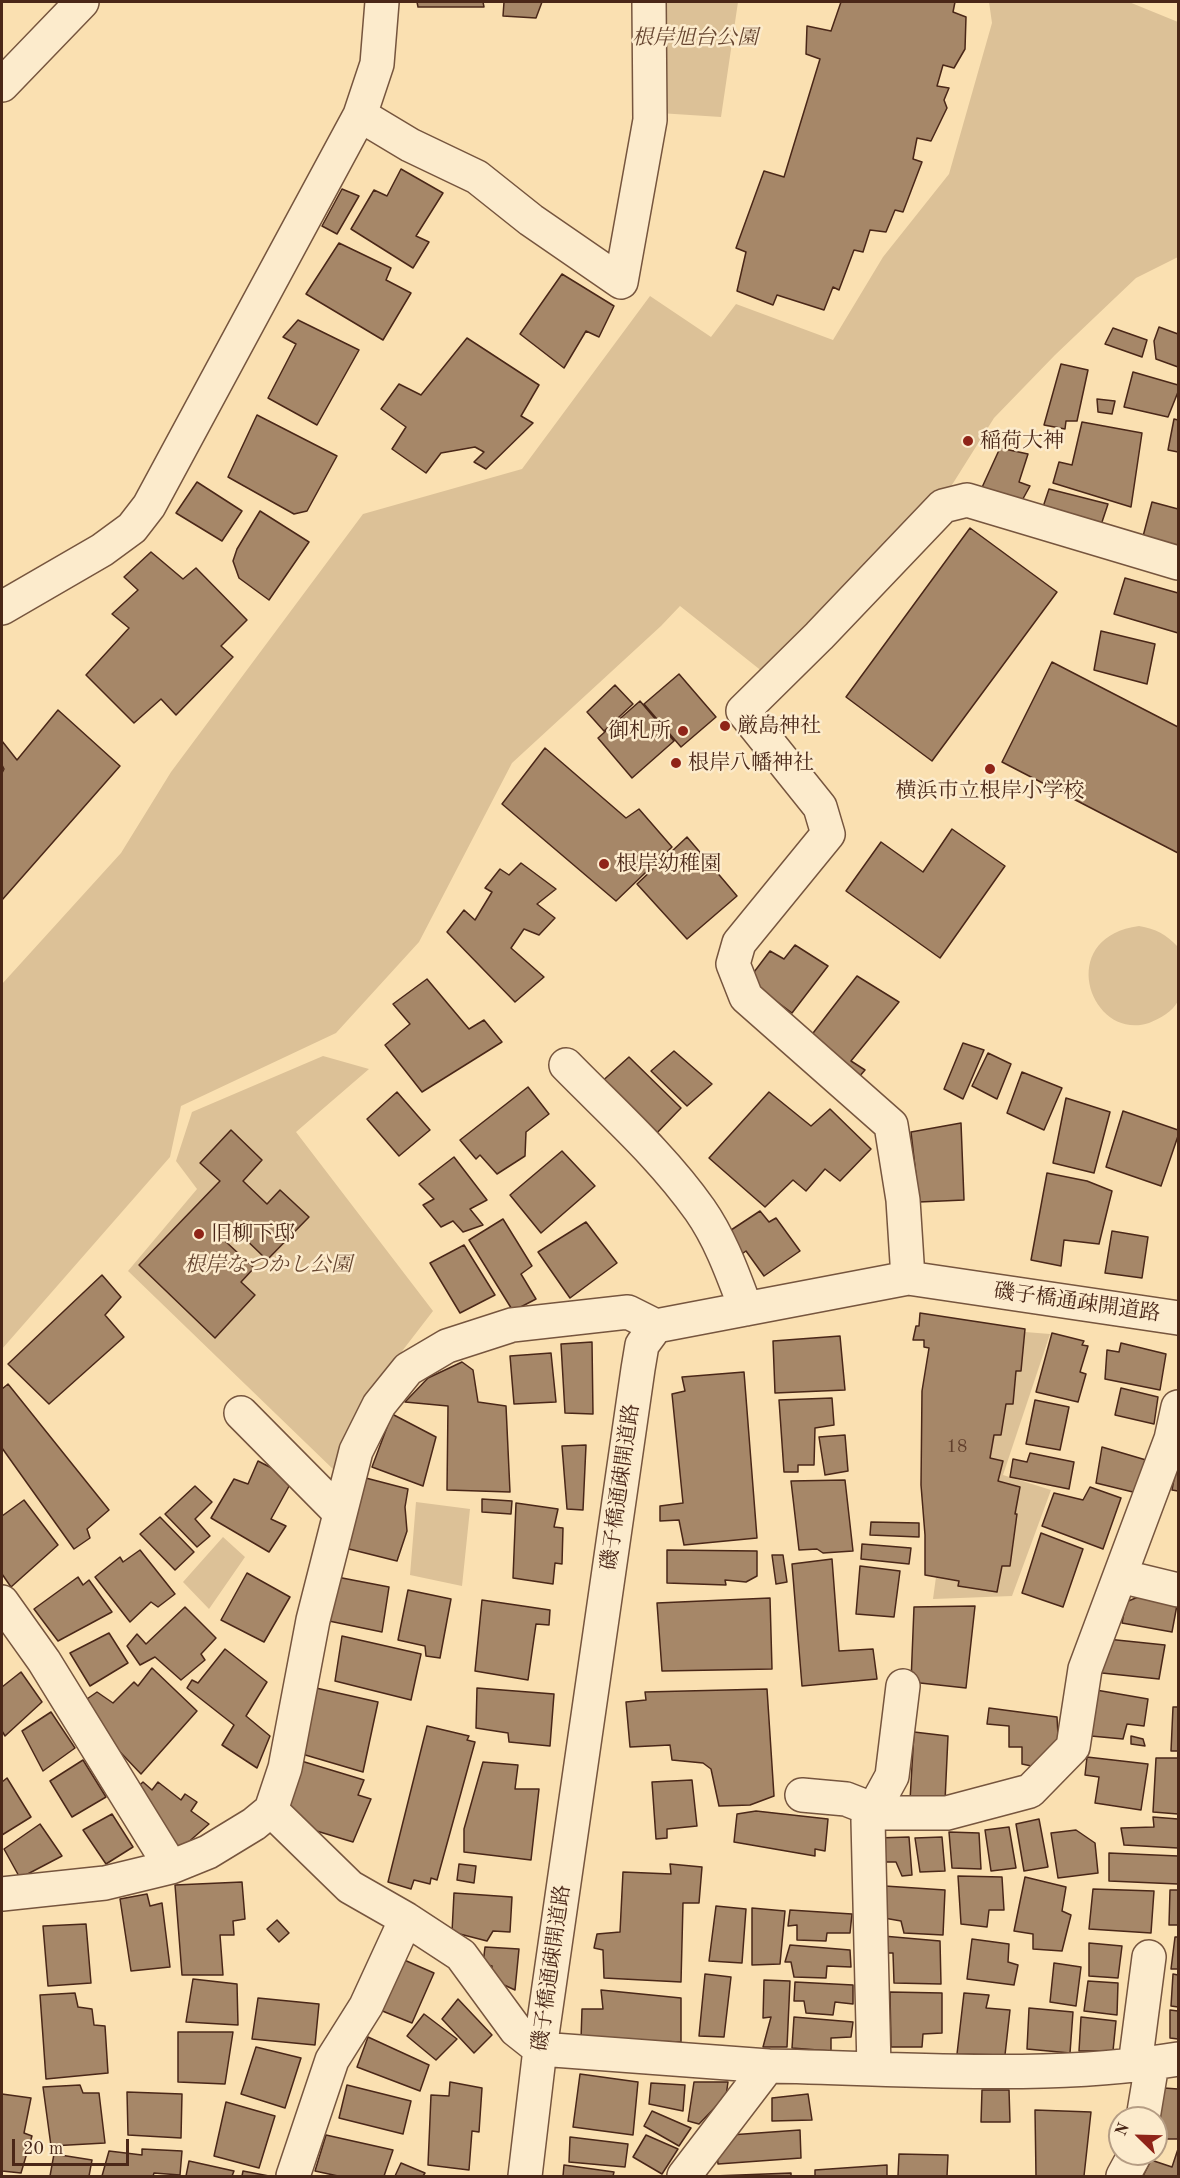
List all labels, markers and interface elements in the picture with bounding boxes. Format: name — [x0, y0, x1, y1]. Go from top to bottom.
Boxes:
park label: 根岸旭台公園 — [632, 25, 758, 51]
place label: 稲荷大神 — [980, 428, 1064, 454]
marker: 稲荷大神 — [961, 434, 975, 448]
place label: 厳島神社 — [737, 713, 821, 739]
place label: 御札所 — [608, 718, 671, 744]
marker: 厳島神社 — [718, 719, 732, 733]
marker: 御札所 — [676, 724, 690, 738]
place label: 根岸八幡神社 — [688, 750, 814, 776]
marker: 根岸八幡神社 — [669, 756, 683, 770]
marker: 横浜市立根岸小学校 — [983, 762, 997, 776]
place label: 横浜市立根岸小学校 — [896, 778, 1084, 804]
place label: 根岸幼稚園 — [616, 851, 721, 877]
marker: 根岸幼稚園 — [597, 857, 611, 871]
place label: 旧柳下邸 — [211, 1221, 295, 1247]
marker: 旧柳下邸 — [192, 1227, 206, 1241]
park label: 根岸なつかし公園 — [184, 1252, 352, 1278]
street label: 磯子橋通疎開道路 — [992, 1279, 1162, 1327]
street label: 磯子橋通疎開道路 — [597, 1402, 645, 1572]
house number: 18 — [947, 1436, 967, 1458]
street label: 磯子橋通疎開道路 — [528, 1883, 576, 2053]
north arrow — [1108, 2106, 1168, 2166]
text: N — [1114, 2121, 1133, 2139]
scale bar — [15, 2127, 132, 2165]
text: 20 m — [23, 2140, 63, 2158]

